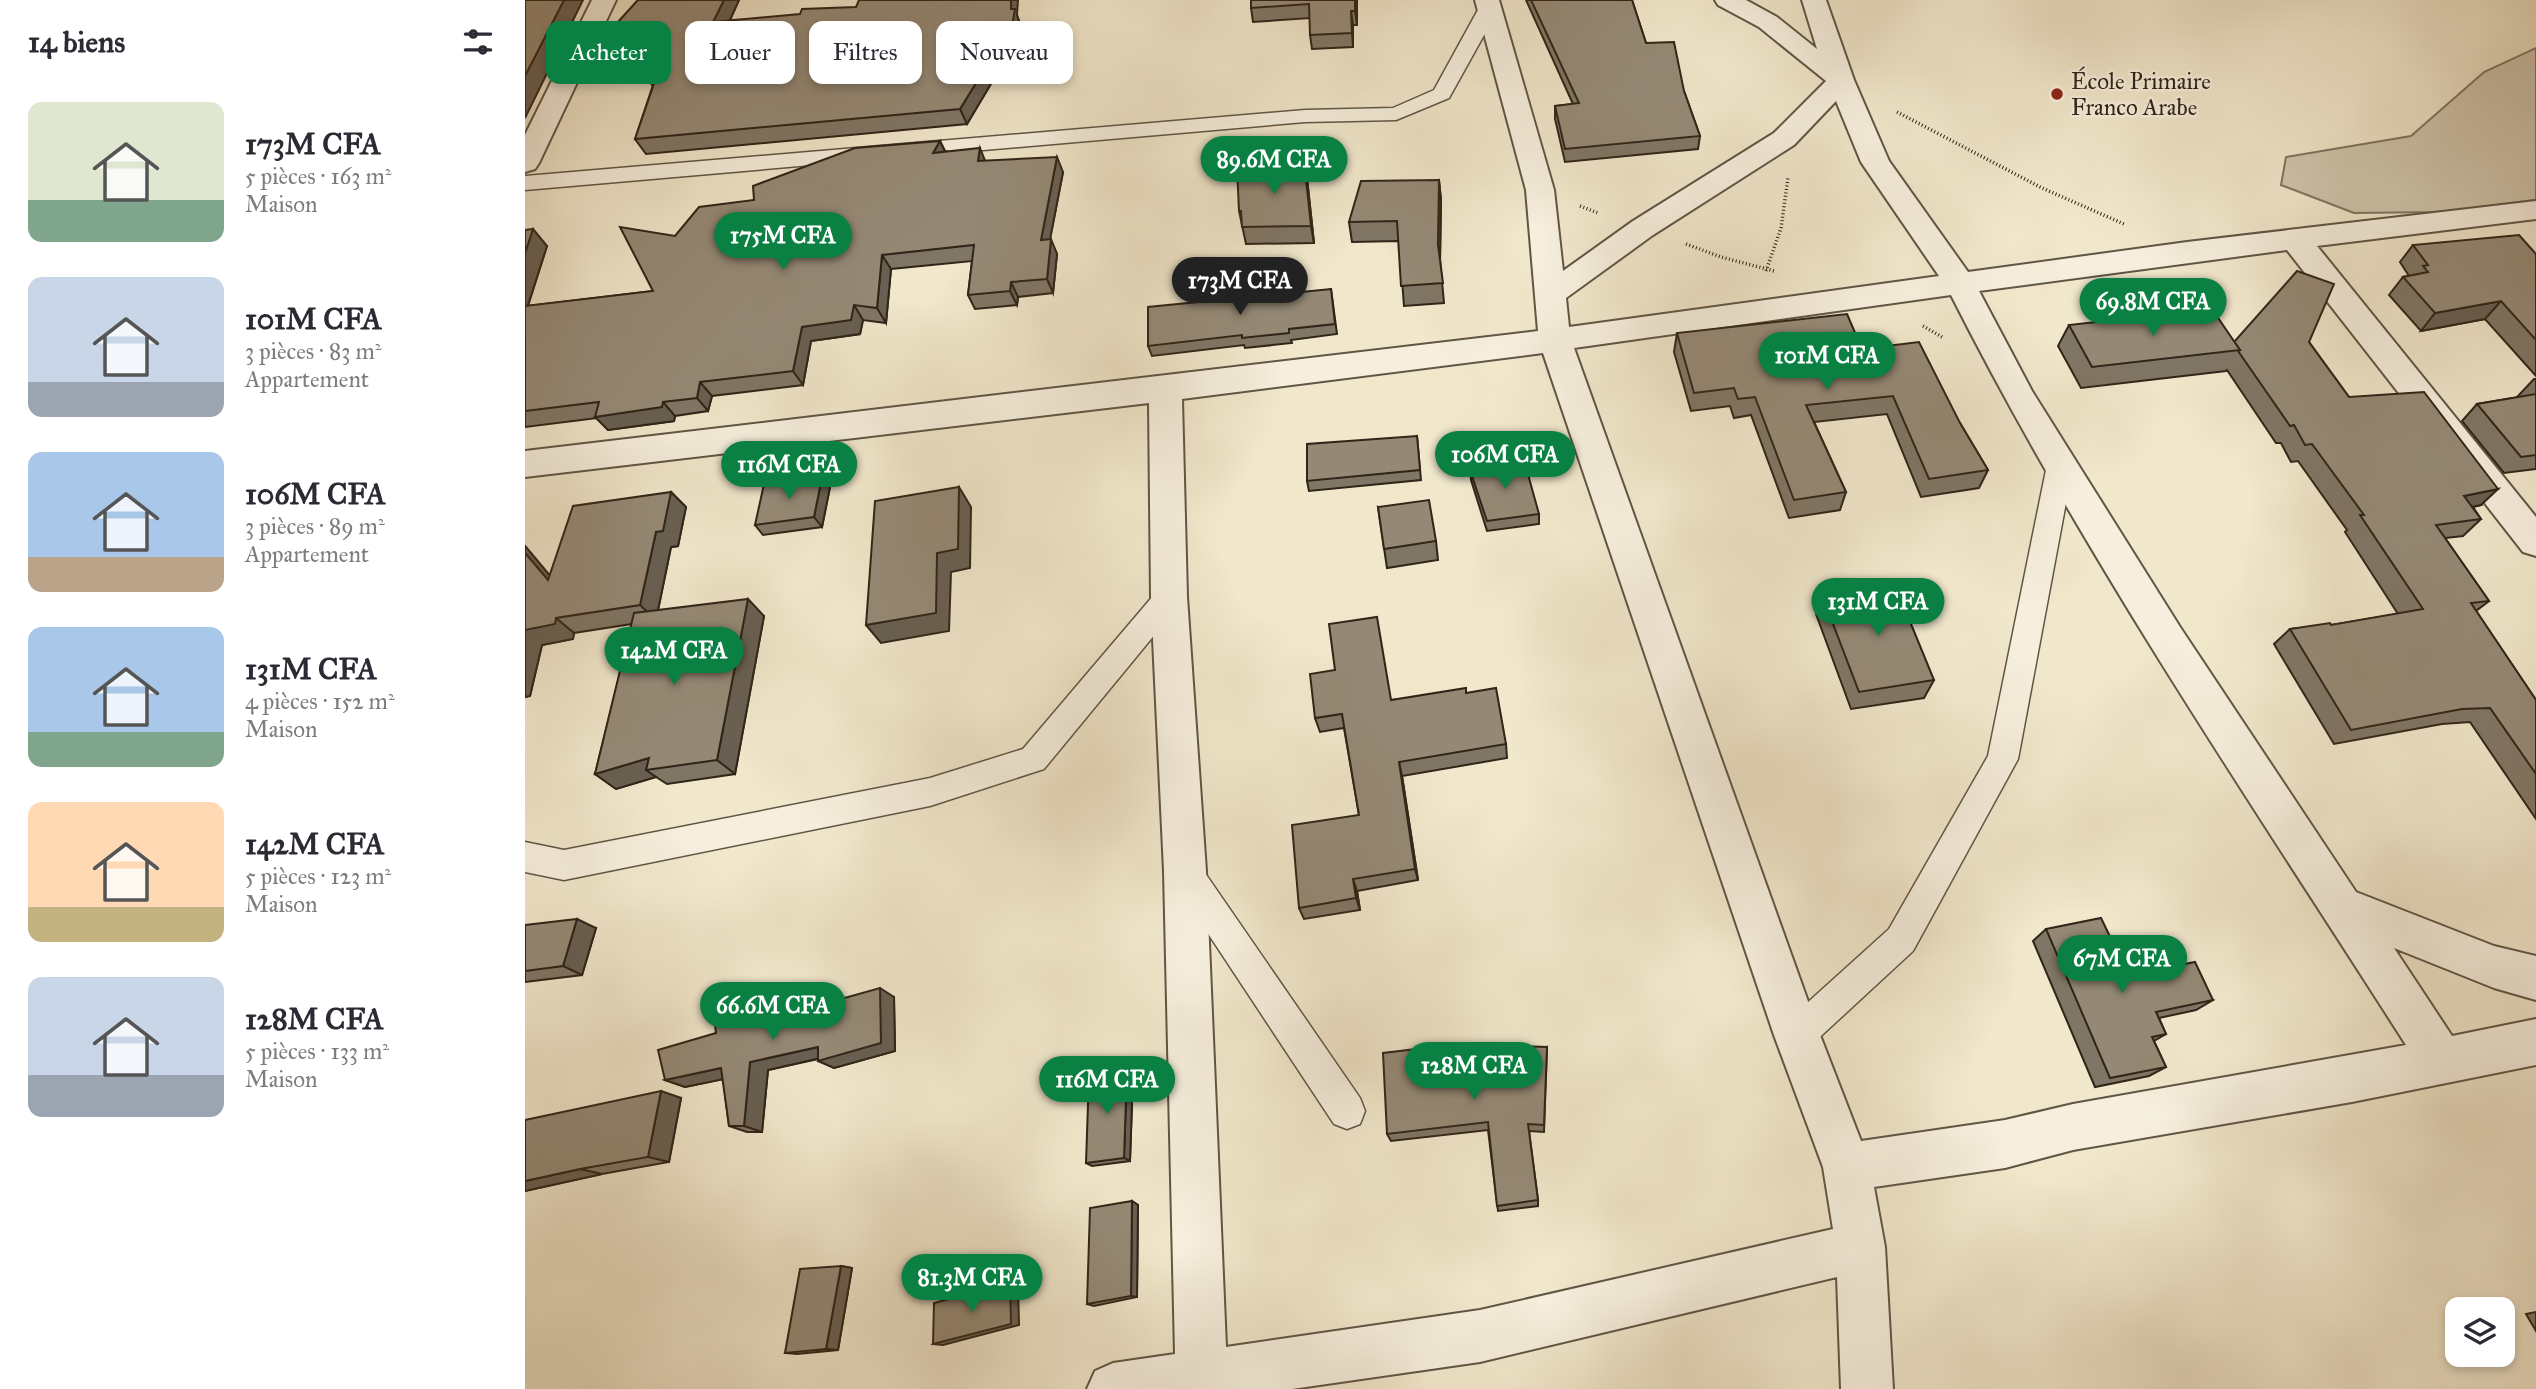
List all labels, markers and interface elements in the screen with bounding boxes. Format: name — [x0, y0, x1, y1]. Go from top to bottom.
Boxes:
chip: Acheter — [546, 21, 671, 84]
chip: Louer — [685, 21, 795, 84]
chip: Filtres — [809, 21, 922, 84]
chip: Nouveau — [936, 21, 1073, 84]
icon: filters — [459, 23, 497, 61]
text: 14 biens — [28, 24, 125, 60]
place label: École Primaire Franco Arabe — [2071, 66, 2211, 121]
marker: École Primaire Franco Arabe — [2049, 86, 2065, 102]
text: 173M CFA — [245, 126, 381, 162]
icon: home — [84, 130, 168, 214]
pin: 89.6M CFA — [1194, 136, 1354, 196]
text: 89.6M CFA — [1217, 145, 1331, 173]
text: 5 pièces · 163 m² — [245, 162, 392, 190]
text: Maison — [245, 190, 317, 218]
pin: 175M CFA — [711, 212, 855, 272]
text: 175M CFA — [730, 221, 836, 249]
pin: 173M CFA — [1168, 258, 1312, 317]
text: 173M CFA — [1188, 266, 1292, 294]
pin: 69.8M CFA — [2073, 278, 2233, 338]
text: 69.8M CFA — [2096, 287, 2210, 315]
text: 101M CFA — [245, 301, 382, 337]
icon: home — [84, 305, 168, 389]
pin: 101M CFA — [1755, 332, 1899, 392]
text: 3 pièces · 83 m² — [245, 337, 381, 365]
text: 101M CFA — [1775, 341, 1879, 369]
text: Appartement — [245, 365, 369, 393]
pin: 106M CFA — [1433, 432, 1577, 491]
text: 106M CFA — [1451, 440, 1559, 468]
pin: 116M CFA — [717, 442, 861, 501]
text: 116M CFA — [737, 450, 841, 478]
text: 106M CFA — [245, 476, 386, 512]
icon: home — [84, 480, 168, 564]
text: 3 pièces · 89 m² — [245, 512, 385, 540]
text: Appartement — [245, 540, 369, 568]
pin: 131M CFA — [1806, 578, 1950, 638]
text: 131M CFA — [1827, 587, 1929, 615]
pin: 142M CFA — [602, 628, 746, 687]
text: 142M CFA — [621, 636, 727, 664]
text: 131M CFA — [245, 651, 377, 687]
icon: home — [84, 655, 168, 739]
text: 4 pièces · 152 m² — [245, 687, 395, 715]
text: Maison — [245, 715, 317, 743]
text: 142M CFA — [245, 826, 385, 862]
icon: home — [84, 830, 168, 914]
text: 5 pièces · 123 m² — [245, 862, 391, 890]
text: Maison — [245, 890, 317, 918]
pin: 67M CFA — [2057, 936, 2187, 995]
text: 67M CFA — [2073, 944, 2171, 972]
pin: 66.6M CFA — [693, 982, 853, 1042]
text: 66.6M CFA — [716, 991, 830, 1019]
text: 128M CFA — [245, 1001, 384, 1037]
icon: home — [84, 1005, 168, 1089]
text: 5 pièces · 133 m² — [245, 1037, 389, 1065]
pin: 128M CFA — [1402, 1042, 1546, 1102]
text: 128M CFA — [1421, 1051, 1527, 1079]
pin: 116M CFA — [1035, 1056, 1179, 1116]
text: Maison — [245, 1065, 317, 1093]
text: 116M CFA — [1055, 1065, 1159, 1093]
pin: 81.3M CFA — [892, 1254, 1052, 1314]
text: 81.3M CFA — [917, 1263, 1027, 1291]
map controls — [2445, 1297, 2515, 1367]
button: layers — [2445, 1297, 2515, 1367]

